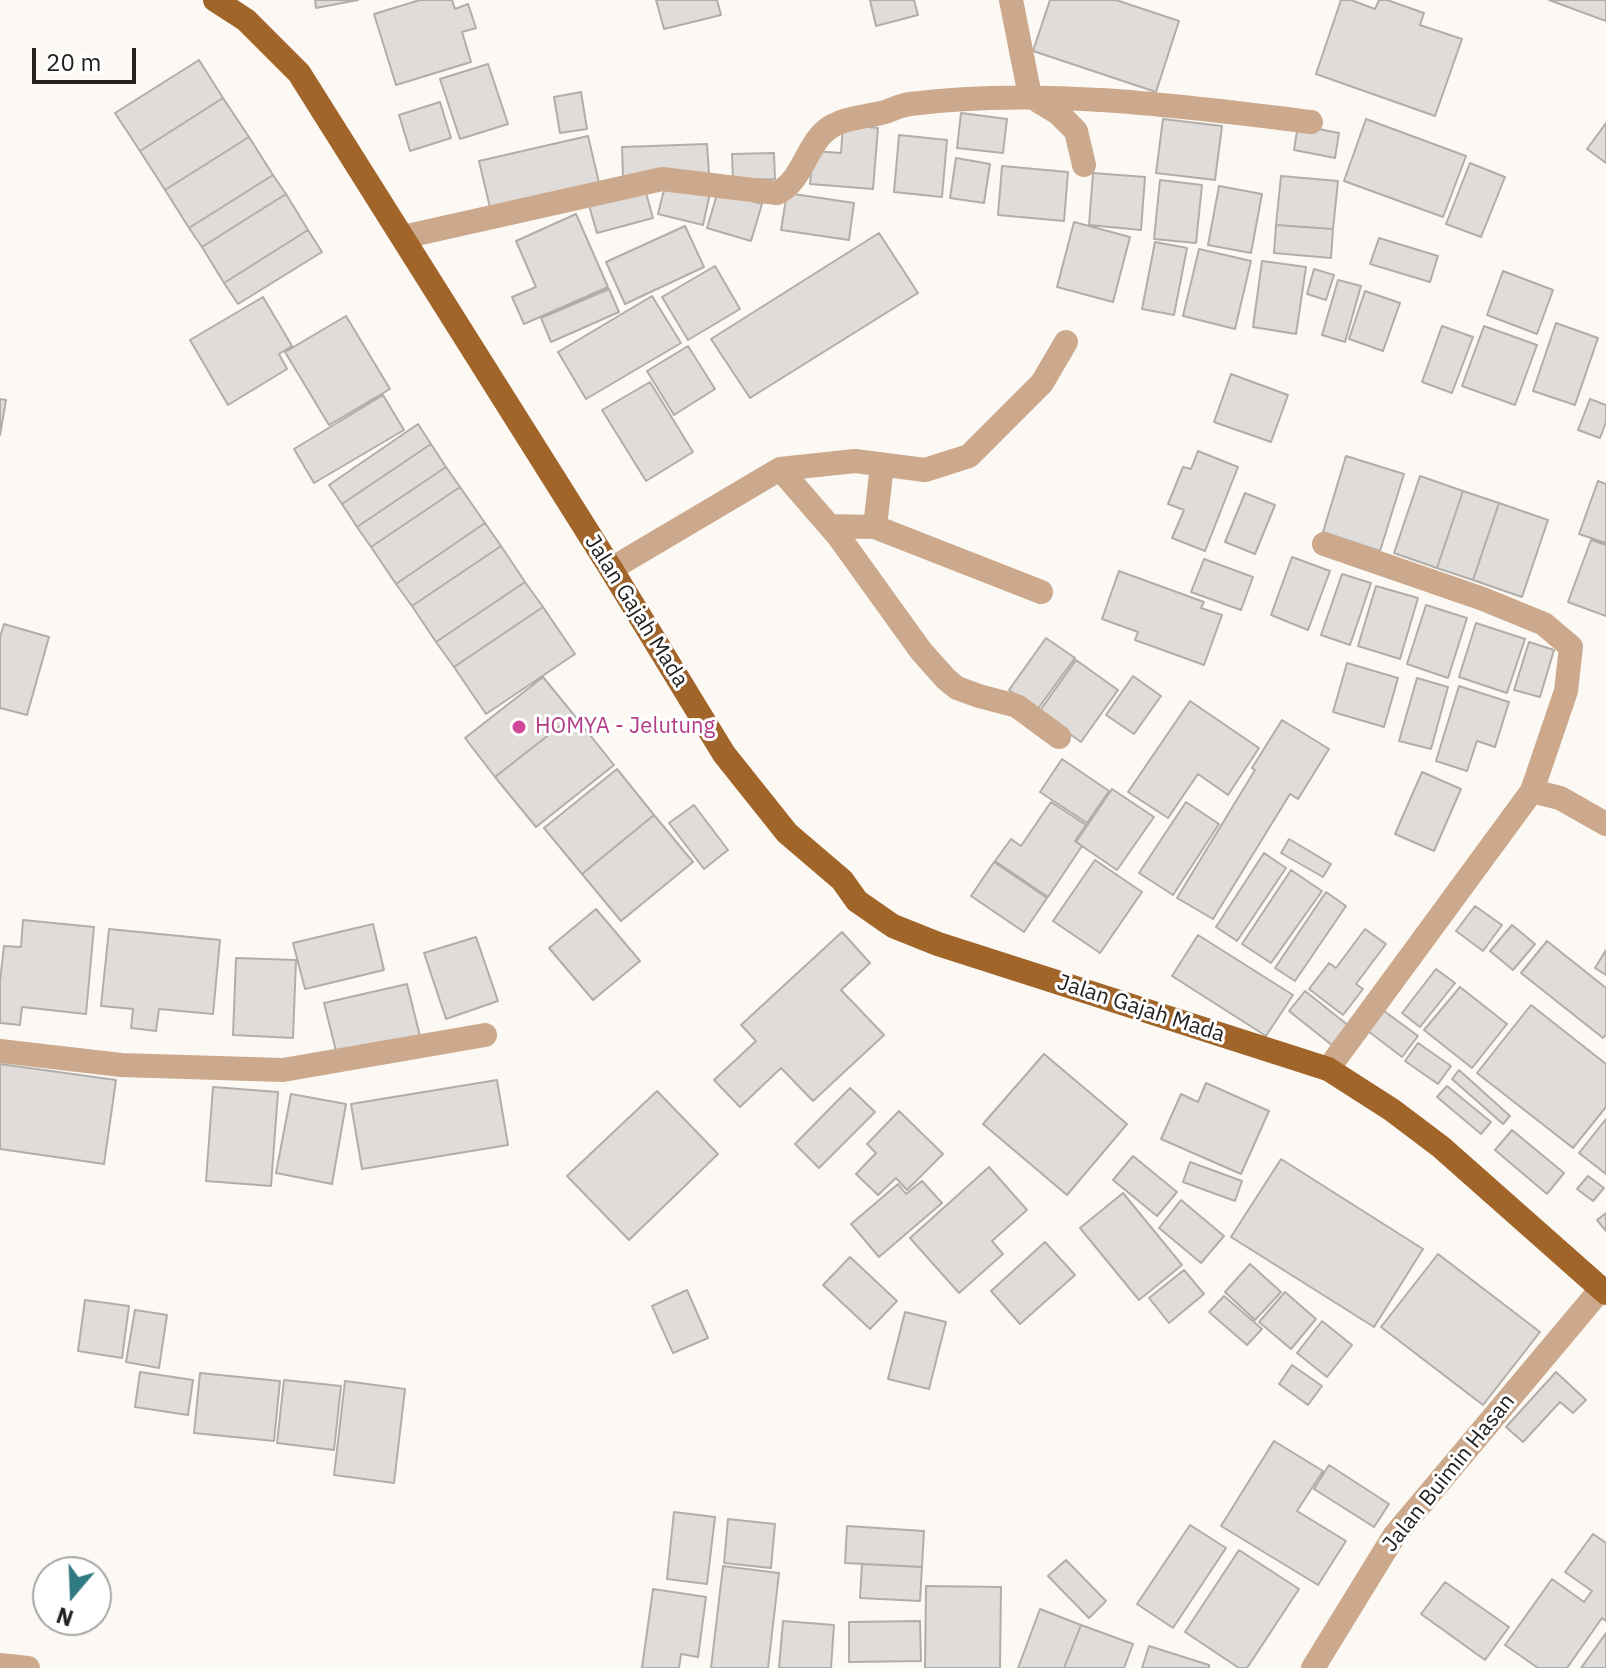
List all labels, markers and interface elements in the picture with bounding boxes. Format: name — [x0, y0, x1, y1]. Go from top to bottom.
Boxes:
scale bar — [36, 32, 140, 82]
text: 20 m — [46, 46, 101, 78]
street label: Jalan Gajah Mada — [579, 530, 693, 692]
place label: HOMYA - Jelutung — [535, 714, 715, 740]
marker: HOMYA - Jelutung — [510, 718, 528, 736]
street label: Jalan Gajah Mada — [1054, 969, 1228, 1049]
street label: Jalan Buimin Hasan — [1377, 1389, 1521, 1557]
north arrow — [32, 1556, 112, 1636]
text: N — [52, 1601, 77, 1634]

